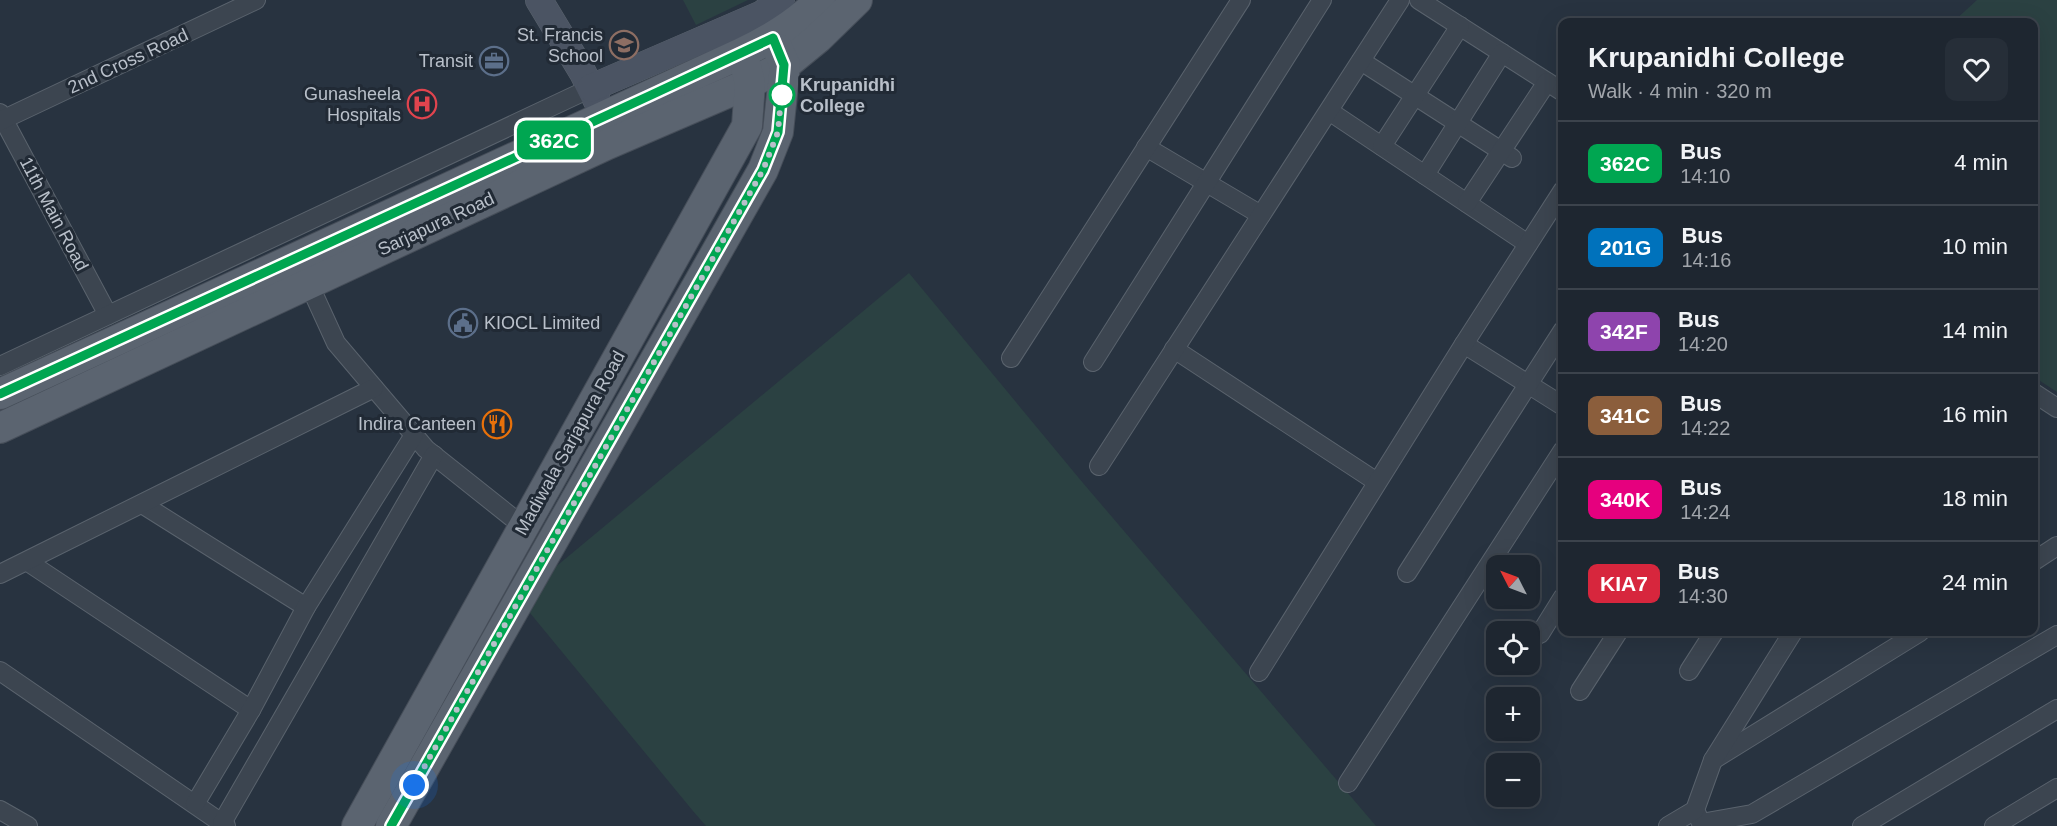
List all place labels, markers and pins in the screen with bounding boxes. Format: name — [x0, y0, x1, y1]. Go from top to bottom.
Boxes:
place label: St. Francis School — [517, 25, 603, 66]
school or university icon: St. Francis School — [608, 29, 640, 61]
office icon: Transit — [478, 45, 510, 77]
place label: Transit — [419, 51, 473, 71]
place label: Krupanidhi College — [800, 75, 895, 116]
marker: Krupanidhi College — [769, 82, 795, 108]
place label: Gunasheela Hospitals — [304, 84, 402, 125]
hospital icon: Gunasheela Hospitals — [406, 88, 438, 120]
public building icon: KIOCL Limited — [447, 307, 479, 339]
place label: KIOCL Limited — [484, 313, 600, 333]
restaurant icon: Indira Canteen — [481, 408, 513, 440]
place label: Indira Canteen — [358, 414, 476, 434]

